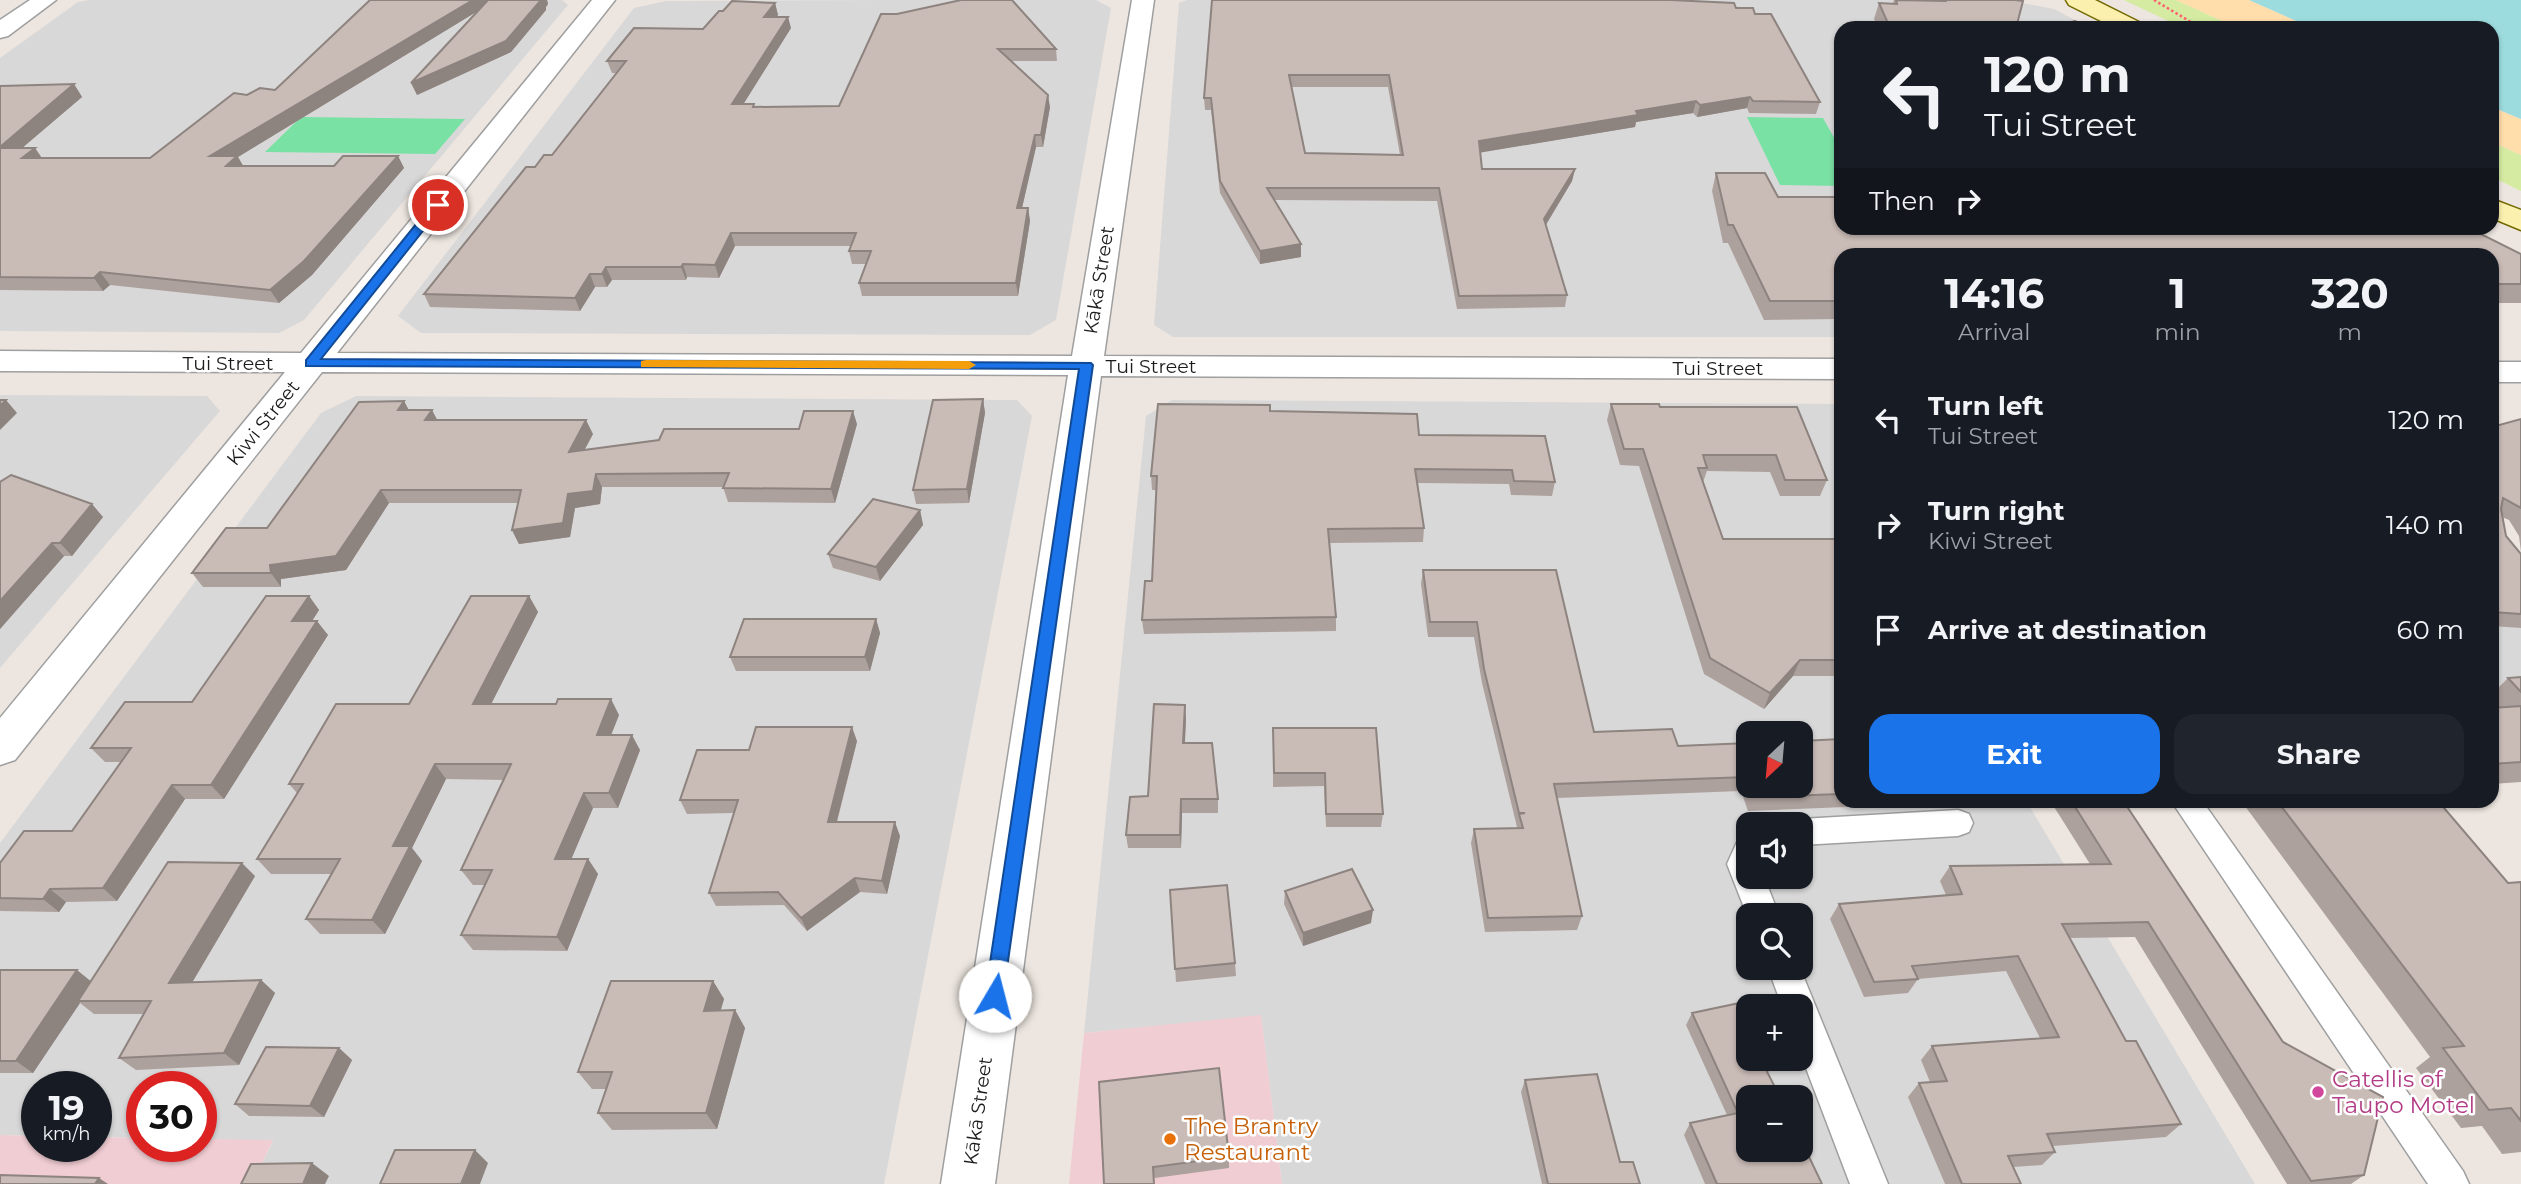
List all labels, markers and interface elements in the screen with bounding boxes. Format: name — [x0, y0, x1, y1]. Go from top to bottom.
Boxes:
text: 120 m — [1984, 45, 2131, 104]
icon: left — [1869, 49, 1960, 140]
text: Tui Street — [1984, 105, 2137, 144]
pin — [408, 175, 468, 235]
icon: right — [1949, 182, 1987, 220]
text: Then — [1869, 185, 1935, 217]
icon: arrive — [419, 186, 457, 224]
street label: Kākā Street — [1079, 224, 1119, 336]
text: 14:16 — [1944, 267, 2044, 319]
text: 1 — [2169, 267, 2186, 319]
text: 320 — [2311, 267, 2389, 319]
text: Arrival — [1958, 318, 2030, 346]
text: min — [2154, 318, 2201, 346]
text: m — [2338, 318, 2362, 346]
street label: Tui Street — [183, 352, 274, 375]
street label: Tui Street — [1106, 355, 1197, 378]
street label: Tui Street — [1673, 357, 1764, 380]
street label: Kiwi Street — [222, 376, 304, 470]
text: Turn left — [1928, 390, 2044, 422]
icon: left — [1869, 401, 1907, 439]
text: 120 m — [2388, 404, 2464, 436]
text: Tui Street — [1928, 422, 2038, 450]
text: Turn right — [1928, 495, 2064, 527]
icon: right — [1869, 506, 1907, 544]
text: 140 m — [2386, 509, 2464, 541]
text: Kiwi Street — [1928, 527, 2053, 555]
icon: arrive — [1869, 611, 1907, 649]
text: Arrive at destination — [1928, 614, 2207, 646]
text: 60 m — [2397, 614, 2464, 646]
button: Exit — [1869, 714, 2160, 794]
button: Share — [2174, 714, 2464, 794]
north arrow — [1736, 721, 1813, 798]
map controls — [1736, 721, 1813, 1162]
button: sound — [1736, 812, 1813, 889]
button: search — [1736, 903, 1813, 980]
position arrow — [958, 959, 1032, 1033]
button: + — [1736, 994, 1813, 1071]
street label: Kākā Street — [959, 1055, 997, 1167]
place label: Catellis of Taupo Motel — [2332, 1065, 2475, 1119]
speed limit sign: 30 — [126, 1071, 217, 1162]
marker: Catellis of Taupo Motel — [2310, 1084, 2326, 1100]
button: − — [1736, 1085, 1813, 1162]
text: 19 — [48, 1086, 85, 1129]
place label: The Brantry Restaurant — [1184, 1112, 1319, 1166]
text: km/h — [42, 1123, 91, 1145]
marker: The Brantry Restaurant — [1162, 1131, 1178, 1147]

